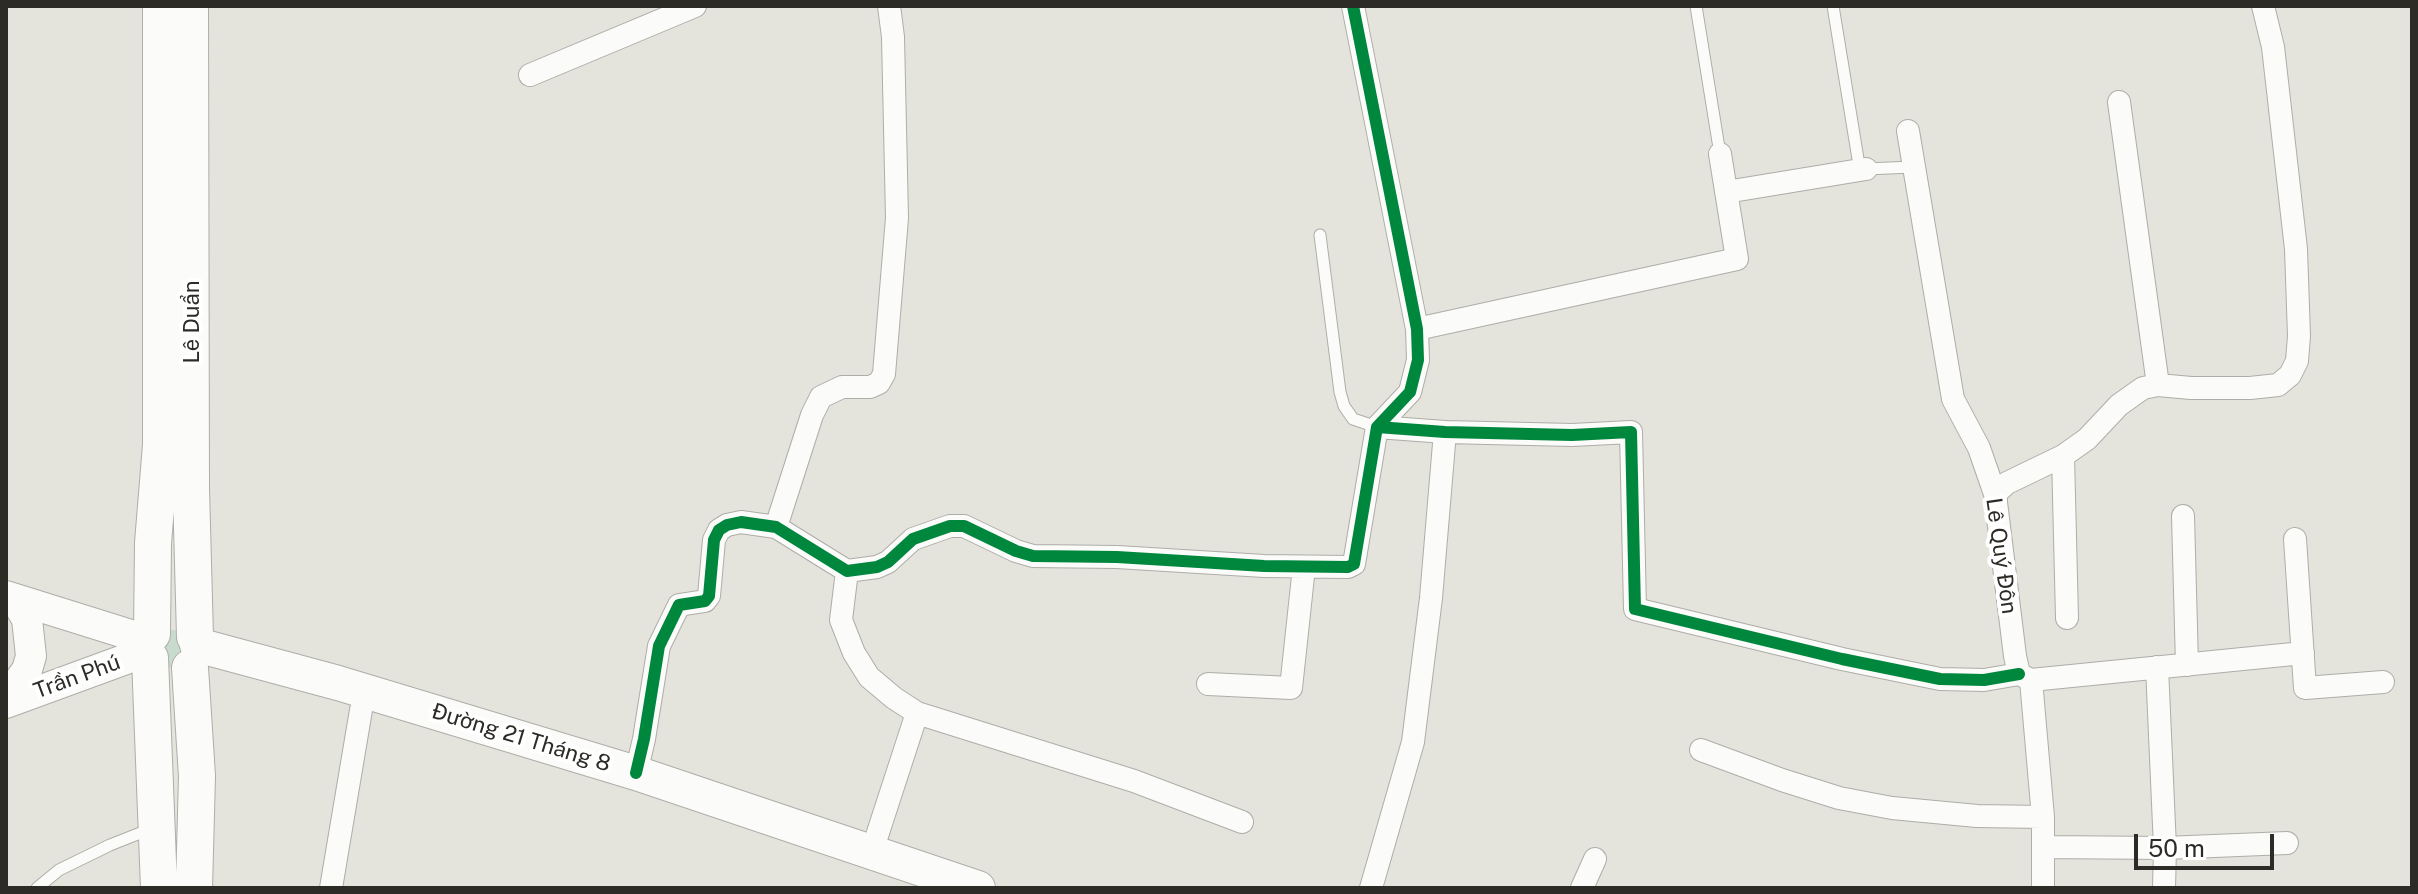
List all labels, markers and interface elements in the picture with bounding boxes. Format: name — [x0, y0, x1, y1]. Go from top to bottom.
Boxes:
street label: Lê Duẩn — [179, 281, 205, 363]
street label: Lê Quý Đôn — [1980, 496, 2022, 616]
street label: Trần Phú — [30, 649, 124, 705]
street label: Đường 21 Tháng 8 — [428, 698, 614, 778]
scale bar — [2138, 818, 2278, 868]
text: 50 m — [2148, 834, 2205, 862]

